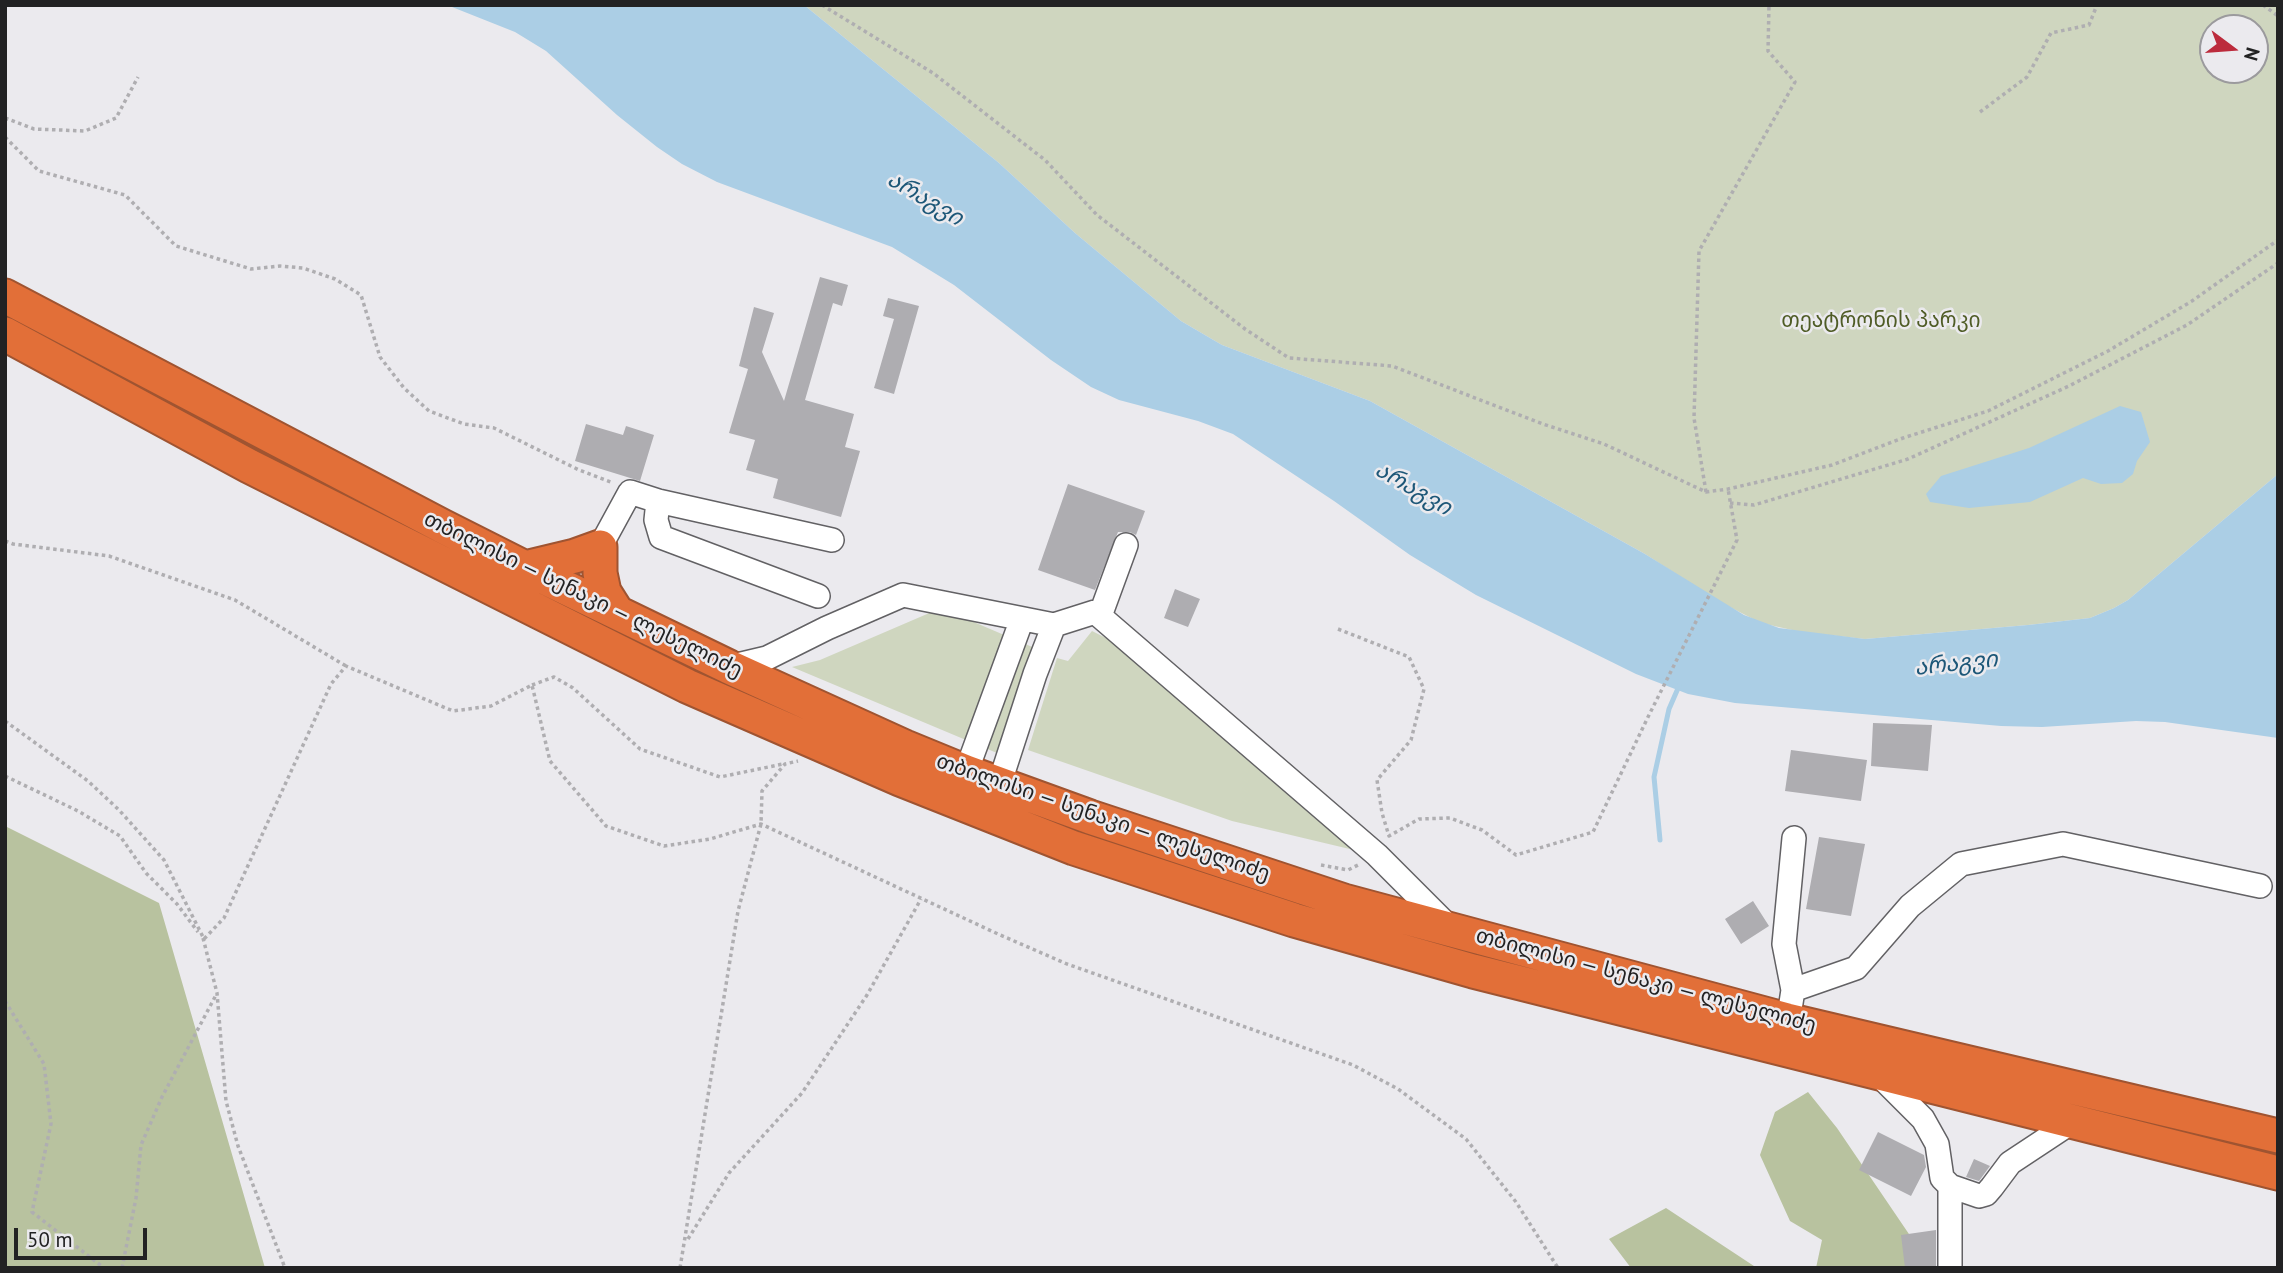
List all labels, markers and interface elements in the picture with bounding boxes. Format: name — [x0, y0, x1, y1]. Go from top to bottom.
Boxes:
north arrow — [2199, 14, 2269, 84]
text: N — [2239, 45, 2266, 64]
water label: არაგვი — [882, 166, 968, 232]
park label: თეატრონის პარკი — [1781, 308, 1981, 334]
water label: არაგვი — [1370, 456, 1456, 522]
street label: თბილისი — სენაკი — ლესელიძე — [420, 507, 746, 683]
water label: არაგვი — [1913, 646, 1999, 682]
street label: თბილისი — სენაკი — ლესელიძე — [933, 749, 1273, 887]
street label: თბილისი — სენაკი — ლესელიძე — [1473, 923, 1819, 1039]
scale bar — [18, 1214, 150, 1258]
text: 50 m — [27, 1226, 73, 1253]

